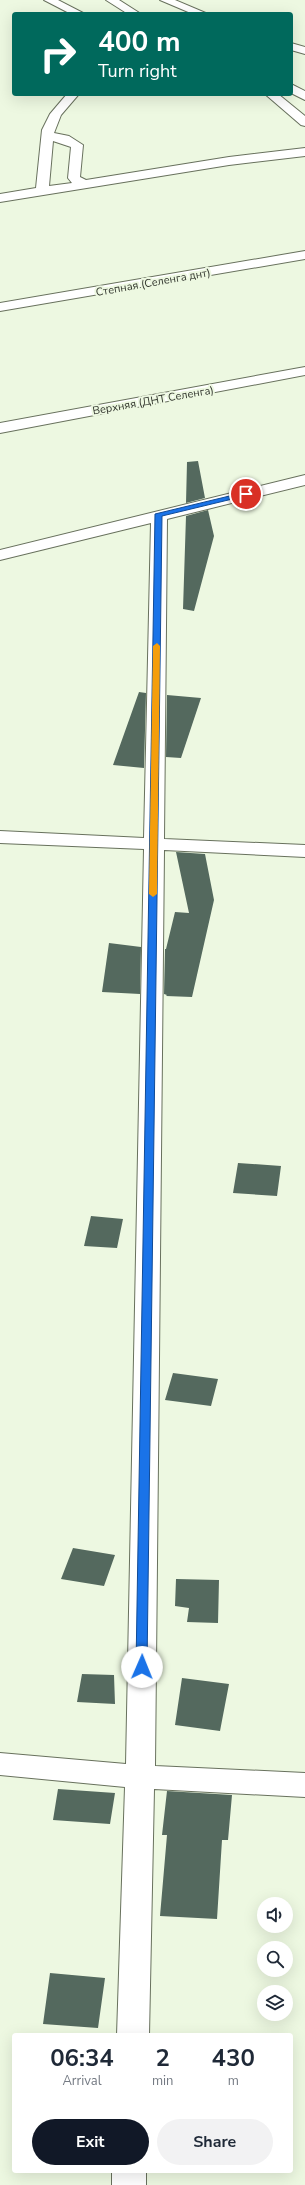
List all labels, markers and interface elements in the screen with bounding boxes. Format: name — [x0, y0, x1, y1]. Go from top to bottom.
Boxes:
text: 400 m — [98, 23, 181, 61]
icon: right — [32, 28, 84, 80]
text: Turn right — [98, 59, 177, 83]
street label: Степная (Селенга днт) — [95, 265, 212, 300]
street label: Верхняя (ДНТ Селенга) — [91, 382, 215, 419]
pin — [229, 477, 263, 511]
icon: arrive — [235, 483, 257, 505]
position arrow — [121, 1646, 163, 1688]
map controls — [257, 1897, 293, 2021]
button: sound — [257, 1897, 293, 1933]
button: search — [257, 1941, 293, 1977]
button: layers — [257, 1985, 293, 2021]
text: 06:34 — [50, 2042, 114, 2074]
text: 2 — [155, 2042, 170, 2074]
text: 430 — [212, 2042, 255, 2074]
text: Arrival — [62, 2072, 102, 2090]
text: min — [152, 2072, 173, 2090]
text: m — [228, 2072, 239, 2090]
button: Exit — [32, 2119, 149, 2165]
button: Share — [157, 2119, 273, 2165]

